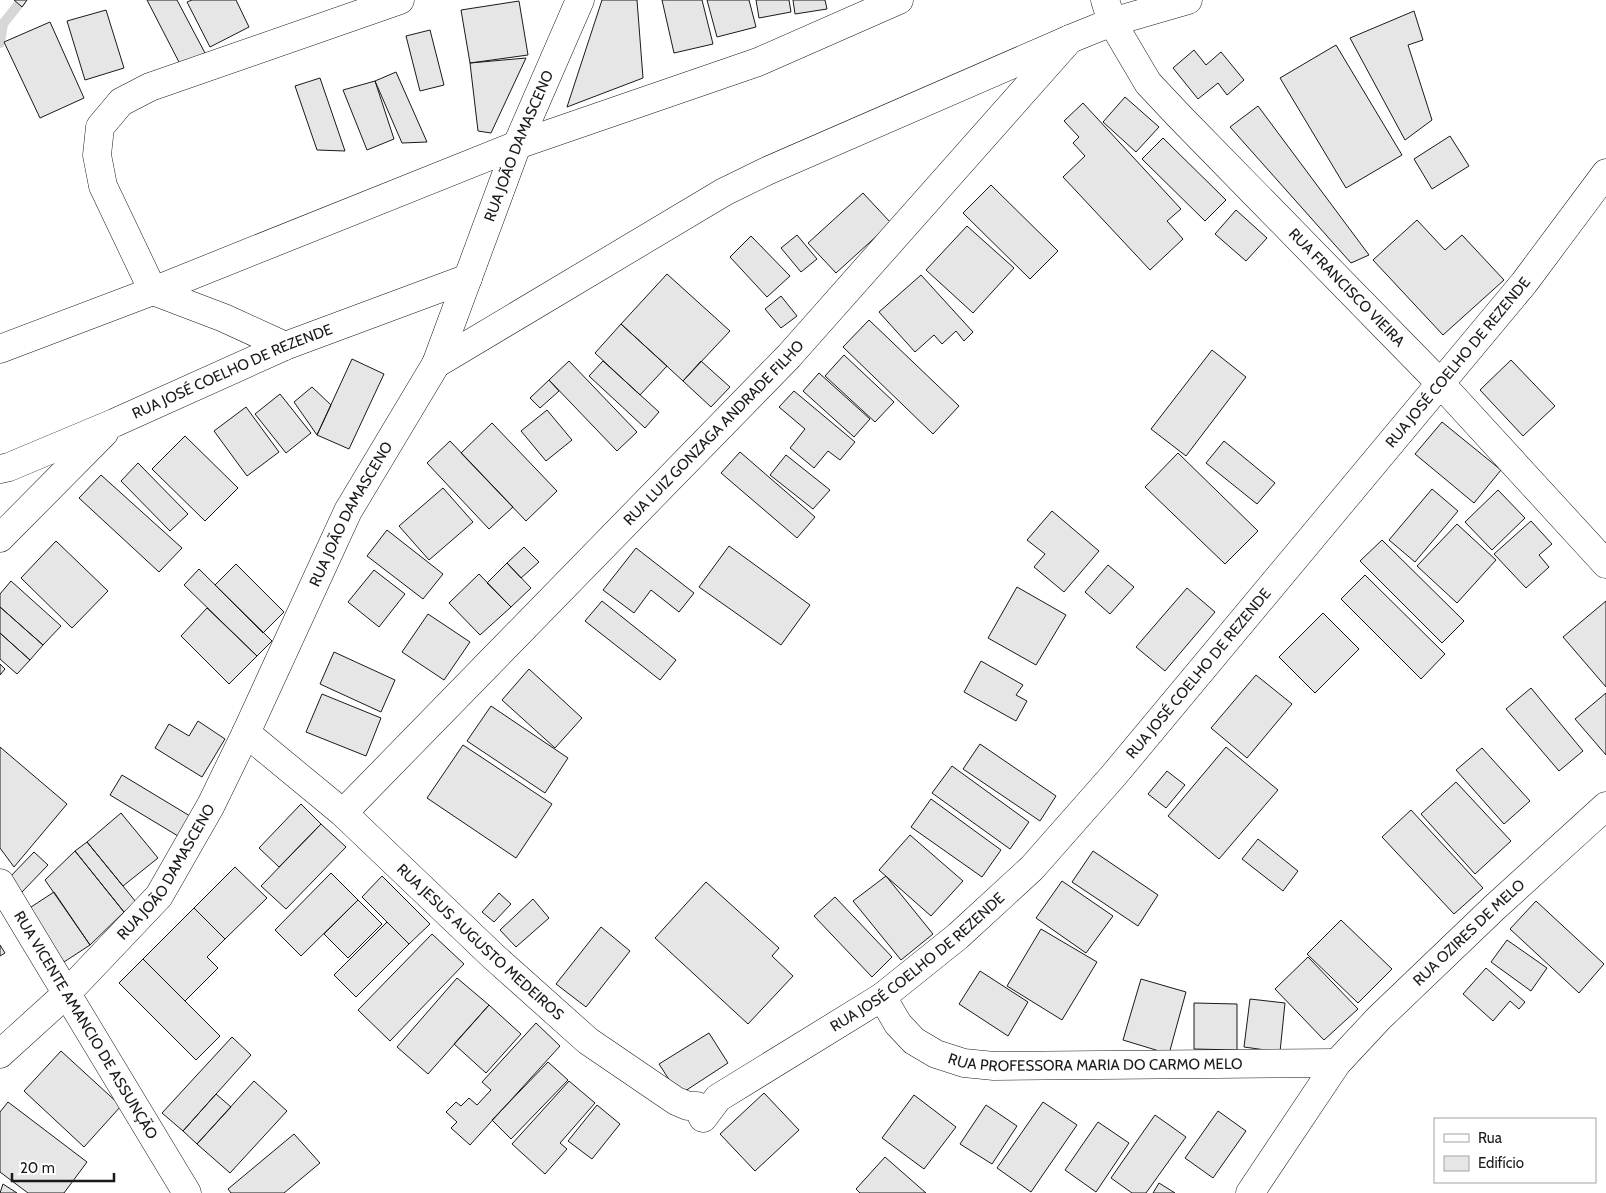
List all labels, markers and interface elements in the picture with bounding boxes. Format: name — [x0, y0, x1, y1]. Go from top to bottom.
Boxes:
street label: RUA JOÃO DAMASCENO — [480, 68, 557, 224]
street label: RUA FRANCISCO VIEIRA — [1285, 225, 1409, 351]
street label: RUA JOSÉ COELHO DE REZENDE — [1382, 274, 1534, 451]
street label: RUA JOSÉ COELHO DE REZENDE — [129, 320, 335, 423]
street label: RUA LUIZ GONZAGA ANDRADE FILHO — [620, 337, 808, 529]
street label: RUA JOÃO DAMASCENO — [306, 438, 396, 589]
street label: RUA JOSÉ COELHO DE REZENDE — [1122, 585, 1275, 762]
street label: RUA JOÃO DAMASCENO — [113, 801, 219, 944]
street label: RUA JESUS AUGUSTO MEDEIROS — [393, 860, 567, 1024]
street label: RUA OZIRES DE MELO — [1409, 876, 1528, 990]
street label: RUA JOSÉ COELHO DE REZENDE — [827, 889, 1008, 1036]
street label: RUA VICENTE AMANCIO DE ASSUNÇÃO — [10, 908, 161, 1142]
street label: RUA PROFESSORA MARIA DO CARMO MELO — [946, 1049, 1243, 1075]
legend — [1434, 1118, 1596, 1183]
text: Rua — [1478, 1129, 1503, 1147]
scale bar — [12, 1150, 115, 1182]
text: Edifício — [1478, 1154, 1524, 1172]
text: 20 m — [20, 1159, 55, 1177]

